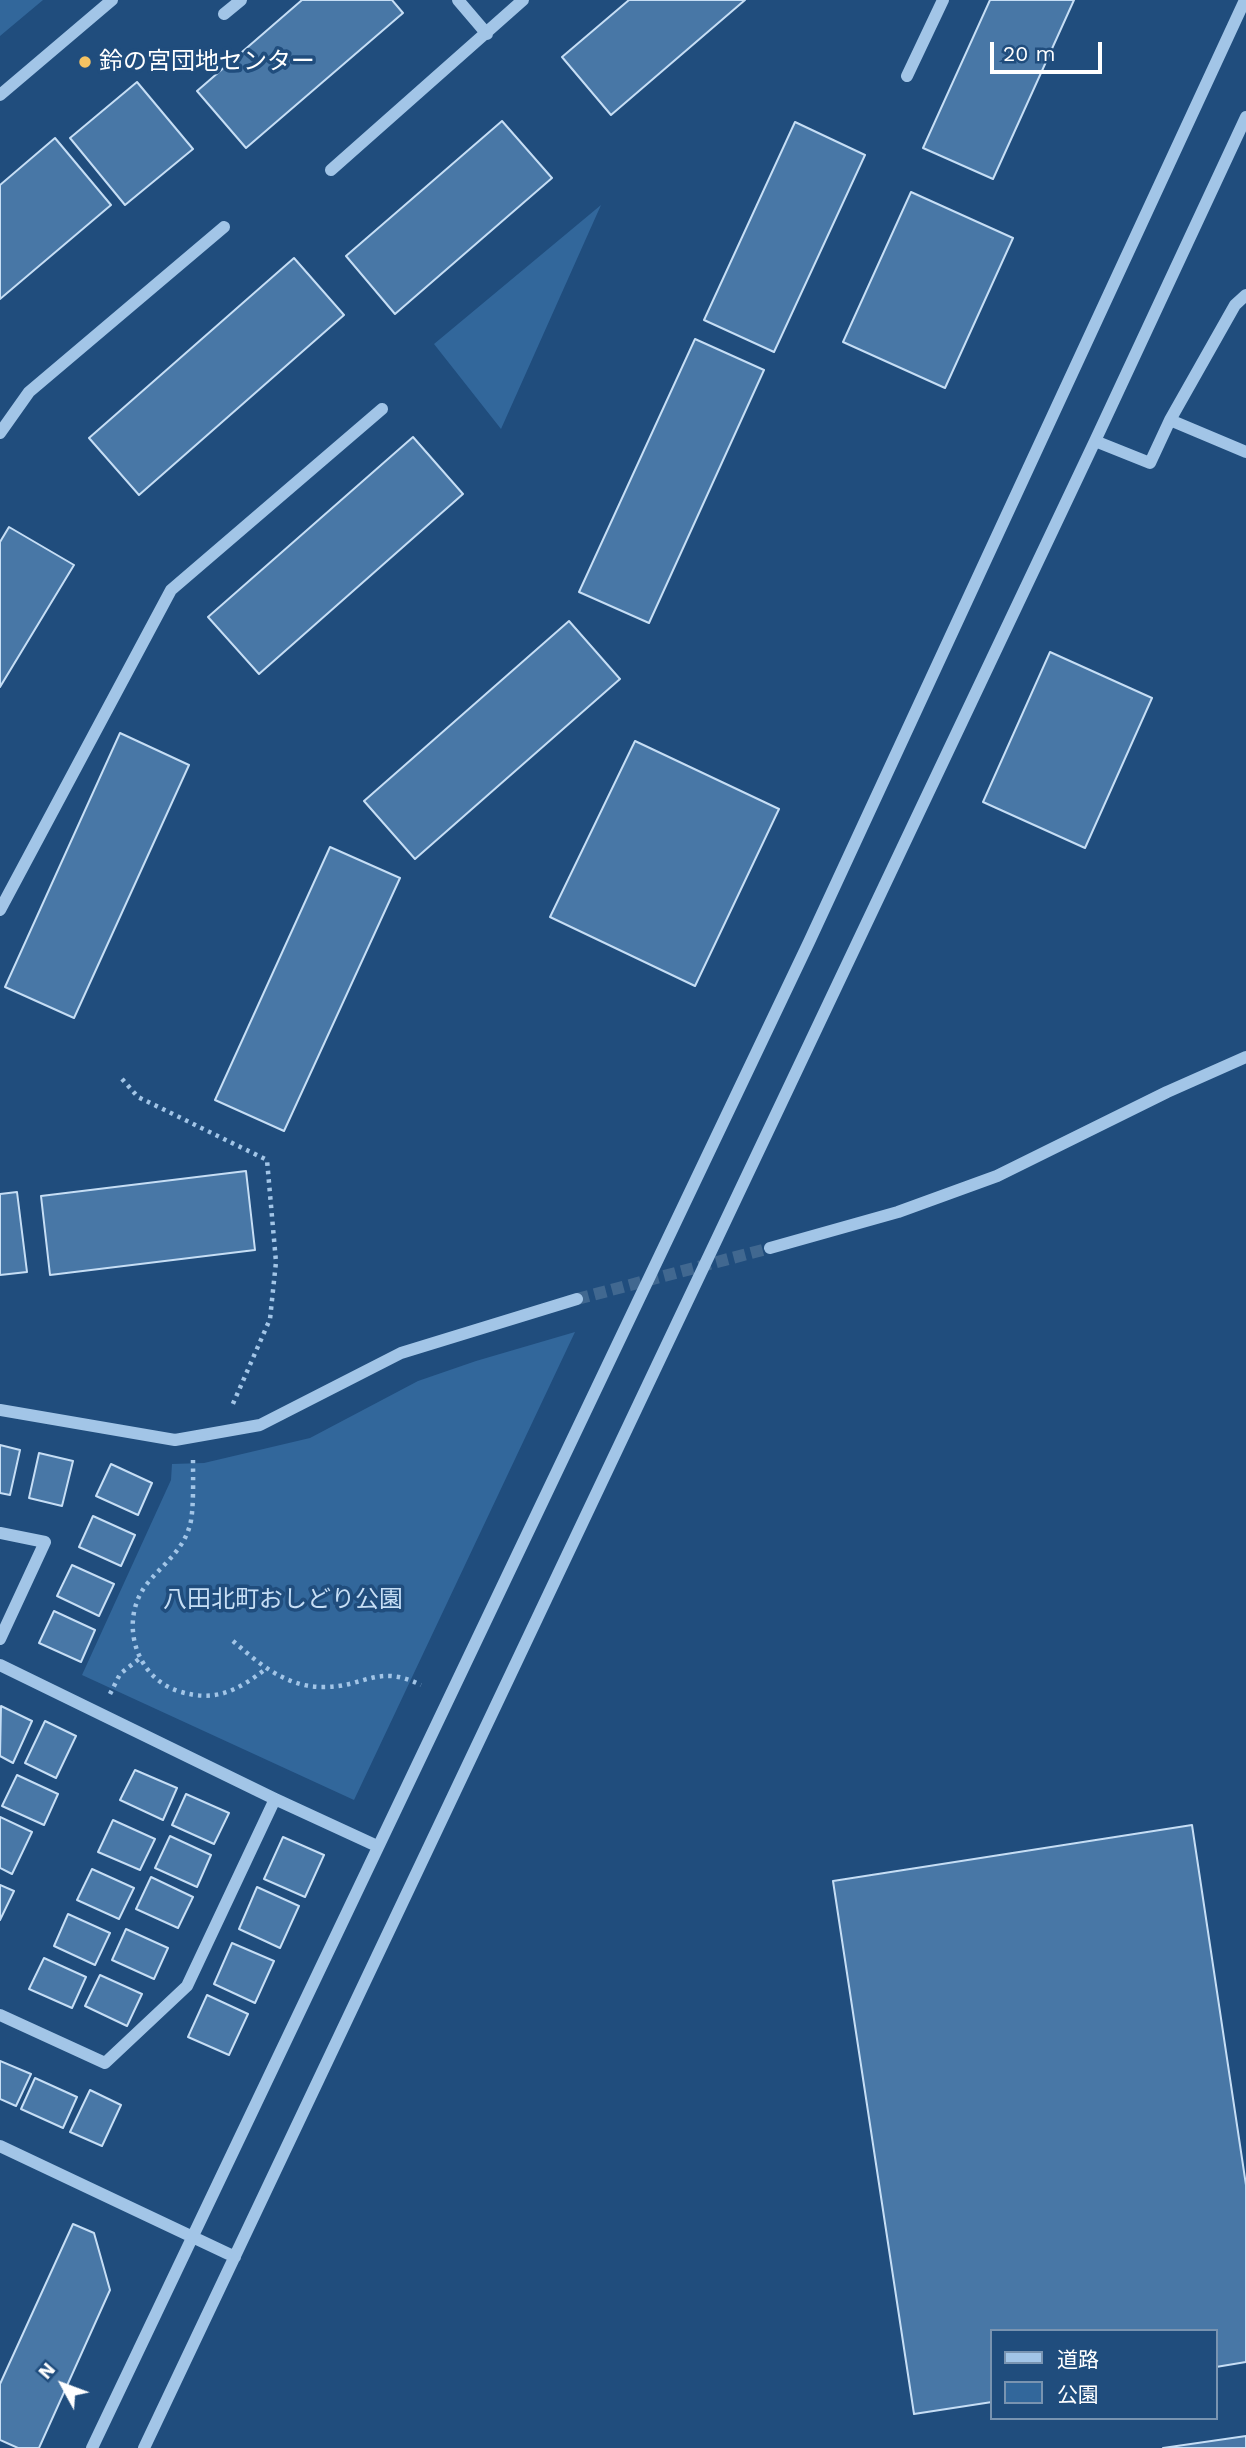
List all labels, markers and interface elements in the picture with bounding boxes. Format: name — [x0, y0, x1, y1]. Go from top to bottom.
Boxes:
scale bar — [994, 28, 1106, 72]
text: 20 m — [1003, 41, 1055, 66]
place label: 鈴の宮団地センター — [99, 48, 315, 76]
marker: 鈴の宮団地センター — [77, 54, 93, 70]
park label: 八田北町おしどり公園 — [163, 1586, 403, 1614]
legend — [990, 2329, 1218, 2420]
text: 道路 — [1057, 2347, 1099, 2372]
north arrow — [28, 2350, 98, 2420]
text: N — [33, 2358, 60, 2384]
text: 公園 — [1057, 2382, 1099, 2407]

